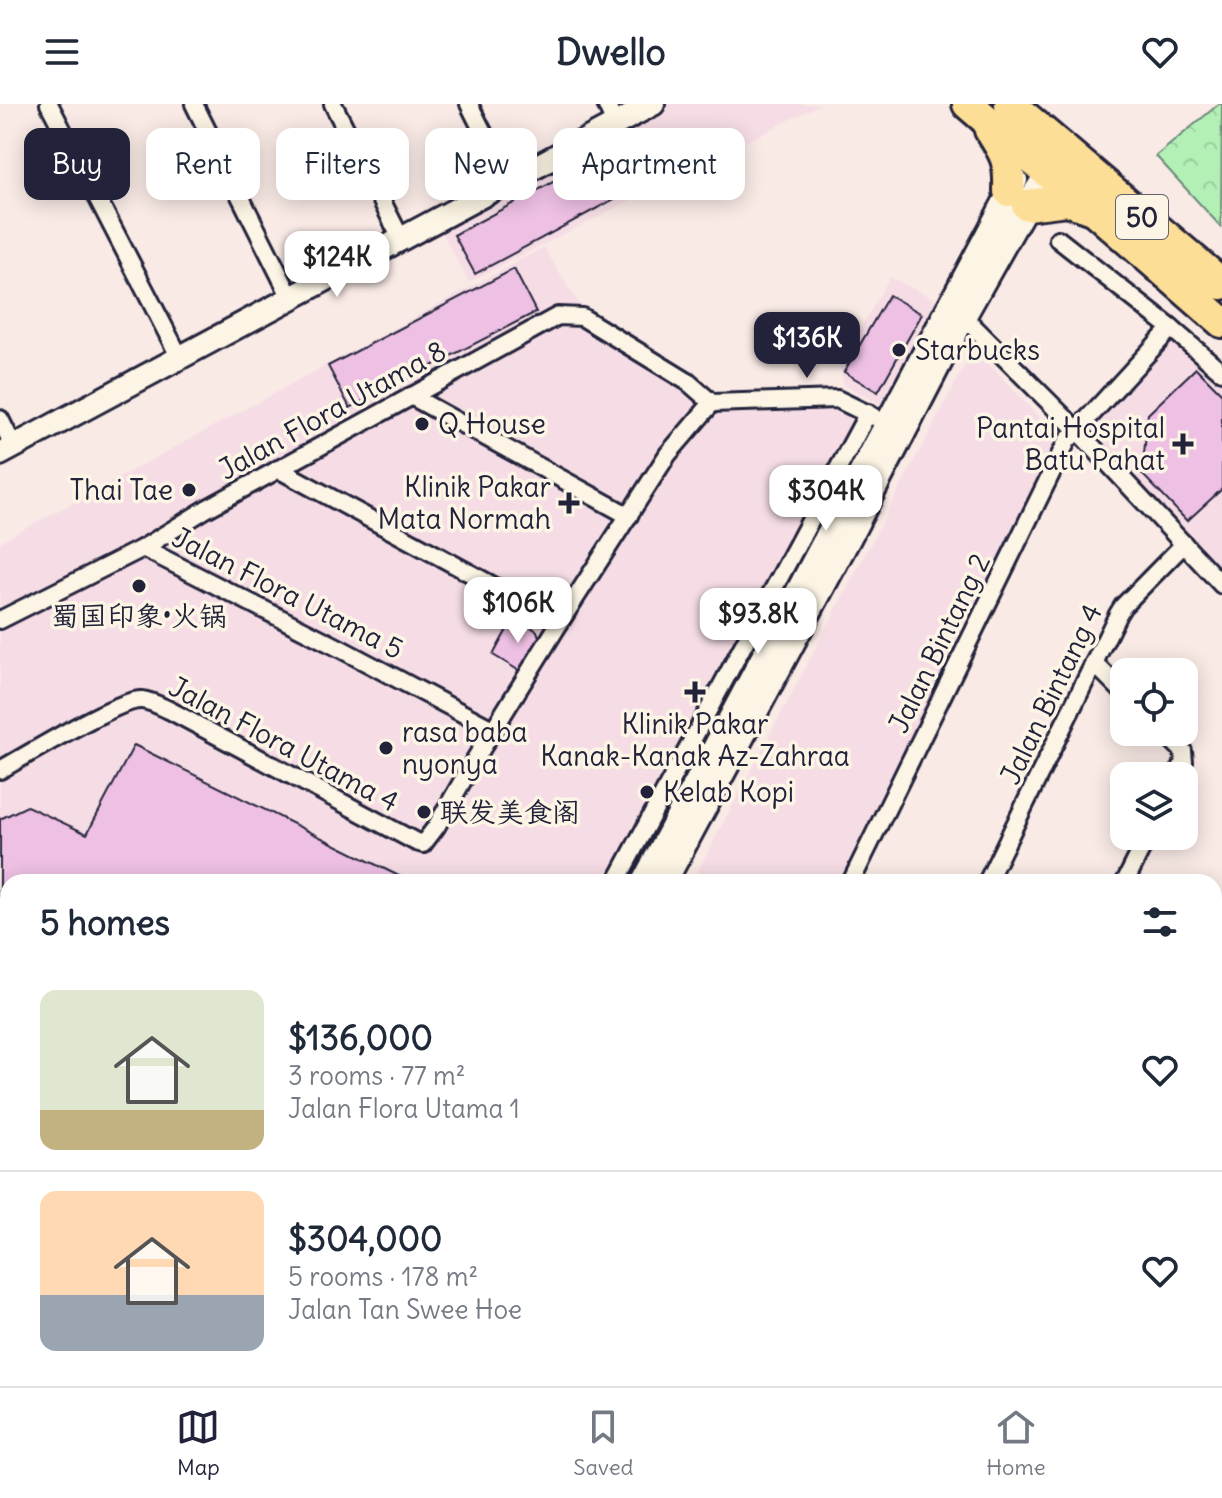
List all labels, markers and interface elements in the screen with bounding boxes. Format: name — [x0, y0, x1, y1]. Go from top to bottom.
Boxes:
icon: menu — [40, 30, 84, 74]
text: Dwello — [556, 30, 666, 75]
icon: heart — [1138, 30, 1182, 74]
chip: Buy — [24, 128, 130, 200]
chip: Rent — [146, 128, 260, 200]
chip: Filters — [276, 128, 409, 200]
chip: New — [425, 128, 537, 200]
chip: Apartment — [553, 128, 745, 200]
road number: 50 — [1116, 195, 1168, 239]
pin: $124K — [281, 231, 393, 299]
text: $124K — [302, 240, 372, 273]
pin: $136K — [751, 312, 863, 380]
text: $136K — [772, 321, 842, 354]
street label: Jalan Flora Utama 8 — [212, 332, 452, 488]
place label: Starbucks — [915, 332, 1040, 368]
marker: Starbucks — [890, 341, 908, 359]
place label: Q House — [438, 406, 546, 442]
place label: Pantai Hospital Batu Pahat — [976, 410, 1165, 478]
marker: Q House — [413, 415, 431, 433]
marker: Pantai Hospital Batu Pahat — [1172, 433, 1194, 455]
pin: $304K — [770, 465, 882, 533]
place label: Klinik Pakar Mata Normah — [377, 469, 551, 537]
place label: Thai Tae — [70, 472, 173, 508]
text: $304K — [787, 474, 865, 507]
marker: Thai Tae — [180, 481, 198, 499]
marker: Klinik Pakar Mata Normah — [558, 492, 580, 514]
street label: Jalan Flora Utama 5 — [166, 519, 410, 667]
street label: Jalan Bintang 2 — [880, 547, 998, 739]
marker: 蜀国印象•火锅 — [130, 577, 148, 595]
pin: $106K — [462, 577, 574, 645]
text: $106K — [482, 586, 554, 619]
pin: $93.8K — [693, 588, 823, 656]
text: $93.8K — [718, 597, 798, 630]
place label: 蜀国印象•火锅 — [51, 598, 227, 634]
street label: Jalan Bintang 4 — [992, 598, 1110, 790]
map controls — [1110, 658, 1198, 850]
button: locate — [1110, 658, 1198, 746]
street label: Jalan Flora Utama 4 — [163, 668, 405, 820]
marker: Klinik Pakar Kanak-Kanak Az-Zahraa — [684, 681, 706, 703]
place label: Klinik Pakar Kanak-Kanak Az-Zahraa — [540, 706, 850, 774]
place label: rasa baba nyonya — [402, 714, 527, 782]
marker: rasa baba nyonya — [377, 739, 395, 757]
button: layers — [1110, 762, 1198, 850]
place label: Kelab Kopi — [663, 774, 794, 810]
marker: Kelab Kopi — [638, 783, 656, 801]
place label: 联发美食阁 — [440, 794, 580, 830]
marker: 联发美食阁 — [415, 803, 433, 821]
icon: filters — [1138, 900, 1182, 944]
text: 5 homes — [40, 901, 170, 944]
text: $136,000 — [288, 1016, 433, 1059]
icon: home — [104, 1022, 200, 1118]
icon: heart — [1138, 1048, 1182, 1092]
text: 3 rooms · 77 m² — [288, 1059, 466, 1092]
text: Jalan Flora Utama 1 — [288, 1092, 520, 1125]
text: $304,000 — [288, 1217, 442, 1260]
icon: home — [104, 1223, 200, 1319]
icon: heart — [1138, 1249, 1182, 1293]
text: 5 rooms · 178 m² — [288, 1260, 478, 1293]
text: Jalan Tan Swee Hoe — [288, 1293, 522, 1326]
tab: Map — [176, 1405, 220, 1481]
tab: Saved — [573, 1405, 633, 1481]
tab: Home — [986, 1405, 1046, 1481]

